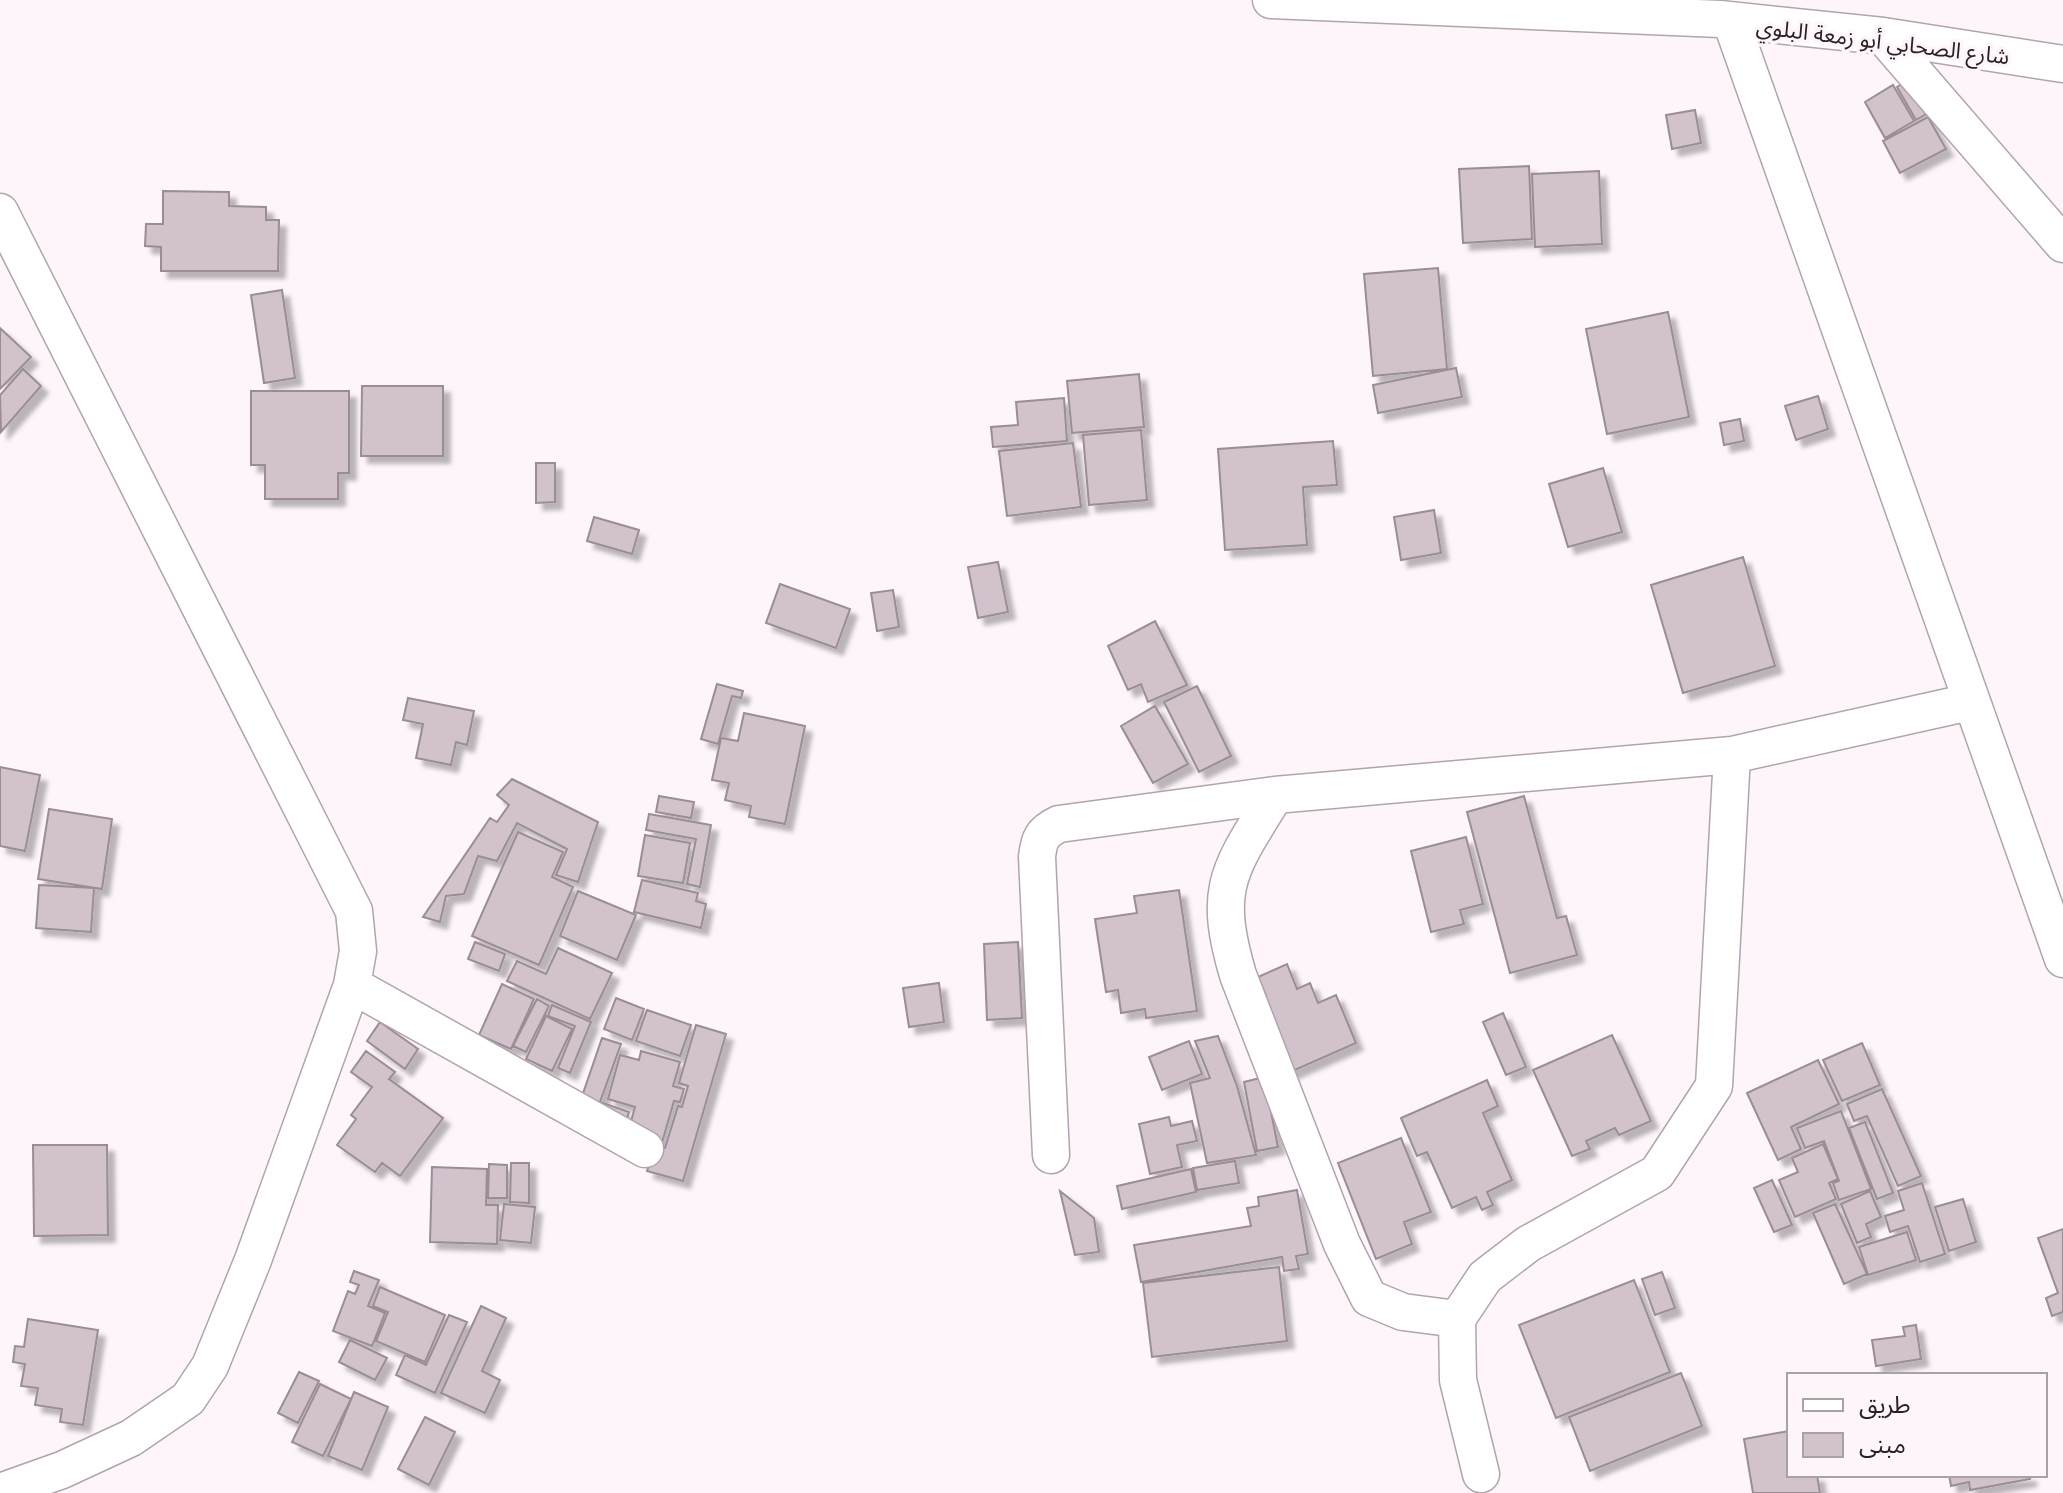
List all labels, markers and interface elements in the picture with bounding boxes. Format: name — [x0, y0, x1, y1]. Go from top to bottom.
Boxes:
street label: شارع الصحابي أبو زمعة البلوي — [1754, 10, 2011, 73]
legend — [1787, 1373, 2047, 1477]
text: طريق — [1859, 1387, 1911, 1420]
text: مبنى — [1859, 1427, 1906, 1460]

